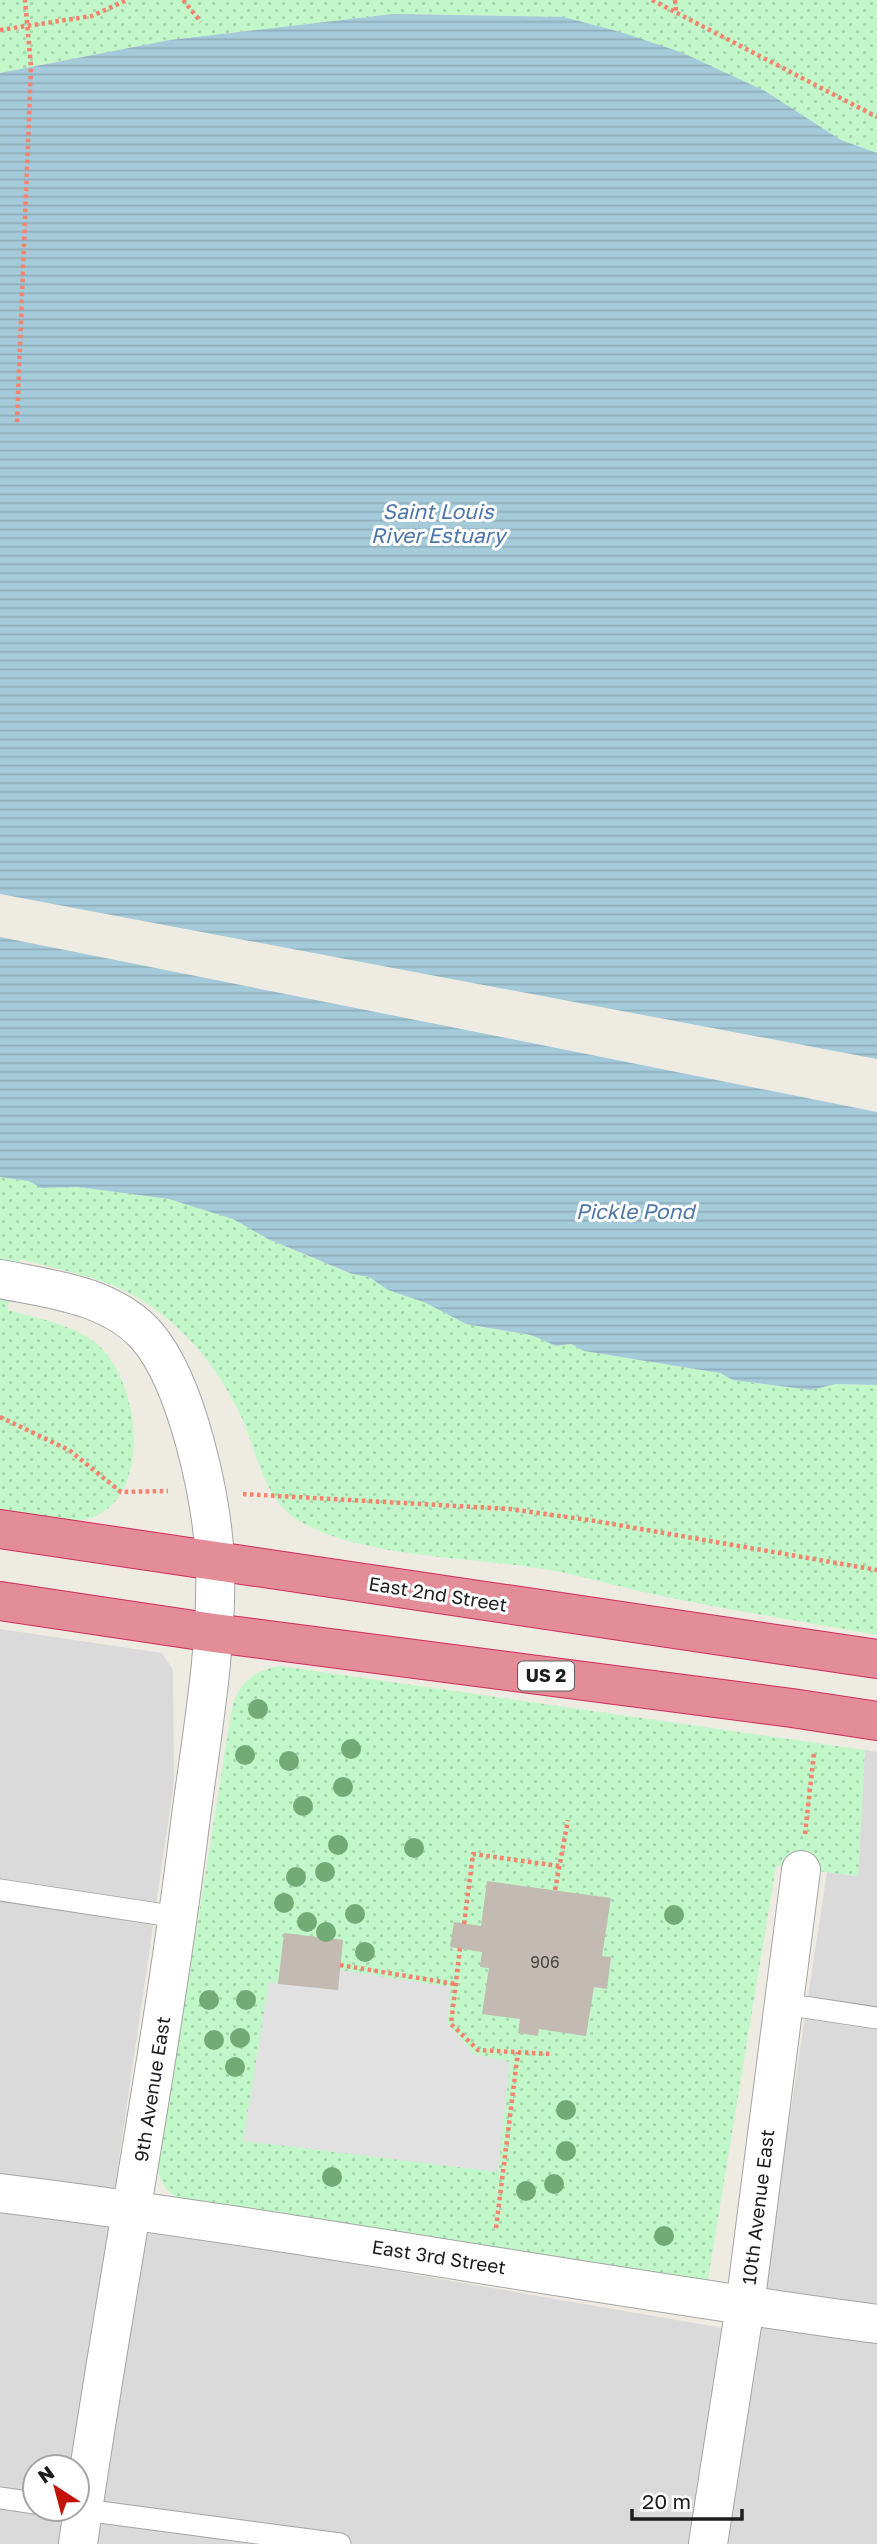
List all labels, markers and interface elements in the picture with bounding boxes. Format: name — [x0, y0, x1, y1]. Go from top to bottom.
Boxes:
water label: Saint Louis River Estuary — [371, 498, 508, 548]
water label: Pickle Pond — [576, 1198, 696, 1224]
street label: East 2nd Street — [367, 1571, 509, 1616]
road number: US 2 — [518, 1661, 574, 1690]
house number: 906 — [530, 1952, 560, 1972]
street label: 9th Avenue East — [129, 2014, 174, 2163]
street label: 10th Avenue East — [737, 2128, 778, 2286]
street label: East 3rd Street — [370, 2235, 508, 2278]
north arrow — [21, 2453, 91, 2523]
text: N — [33, 2460, 58, 2487]
scale bar — [632, 2478, 742, 2522]
text: 20 m — [642, 2488, 691, 2514]

